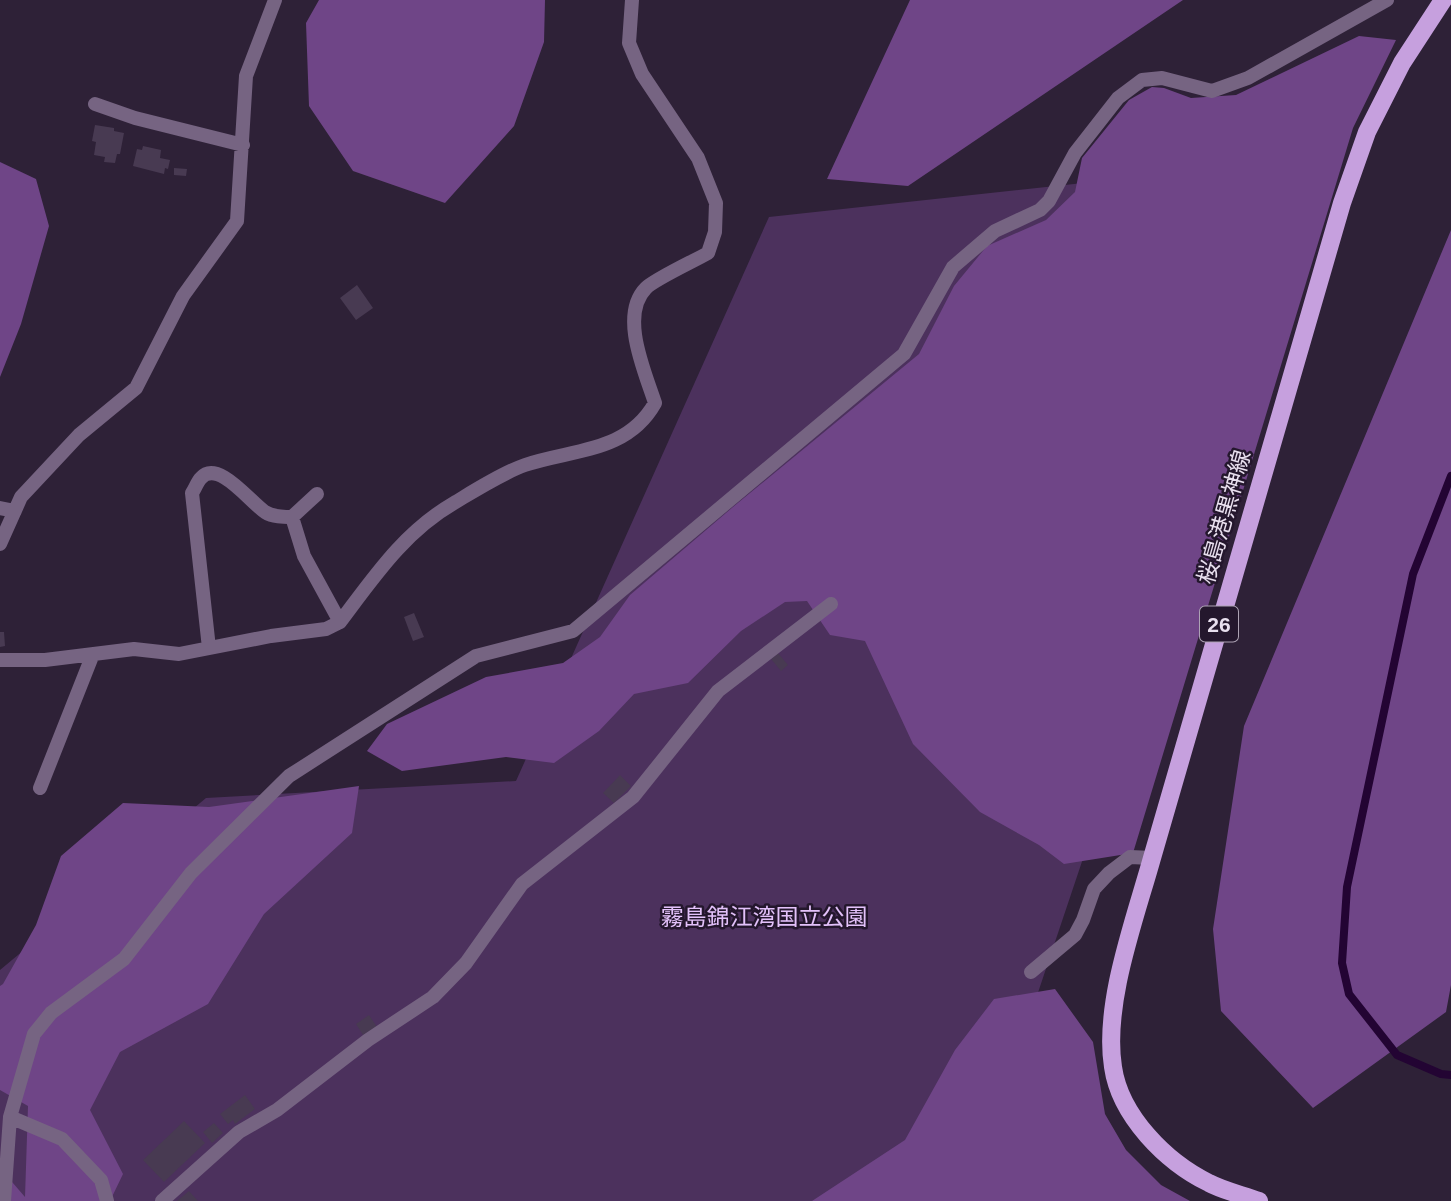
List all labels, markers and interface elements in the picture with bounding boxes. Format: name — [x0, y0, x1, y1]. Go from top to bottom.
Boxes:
street label: 桜島港黒神線 — [1192, 447, 1256, 587]
road number: 26 — [1200, 606, 1238, 642]
park label: 霧島錦江湾国立公園 — [661, 904, 868, 930]

